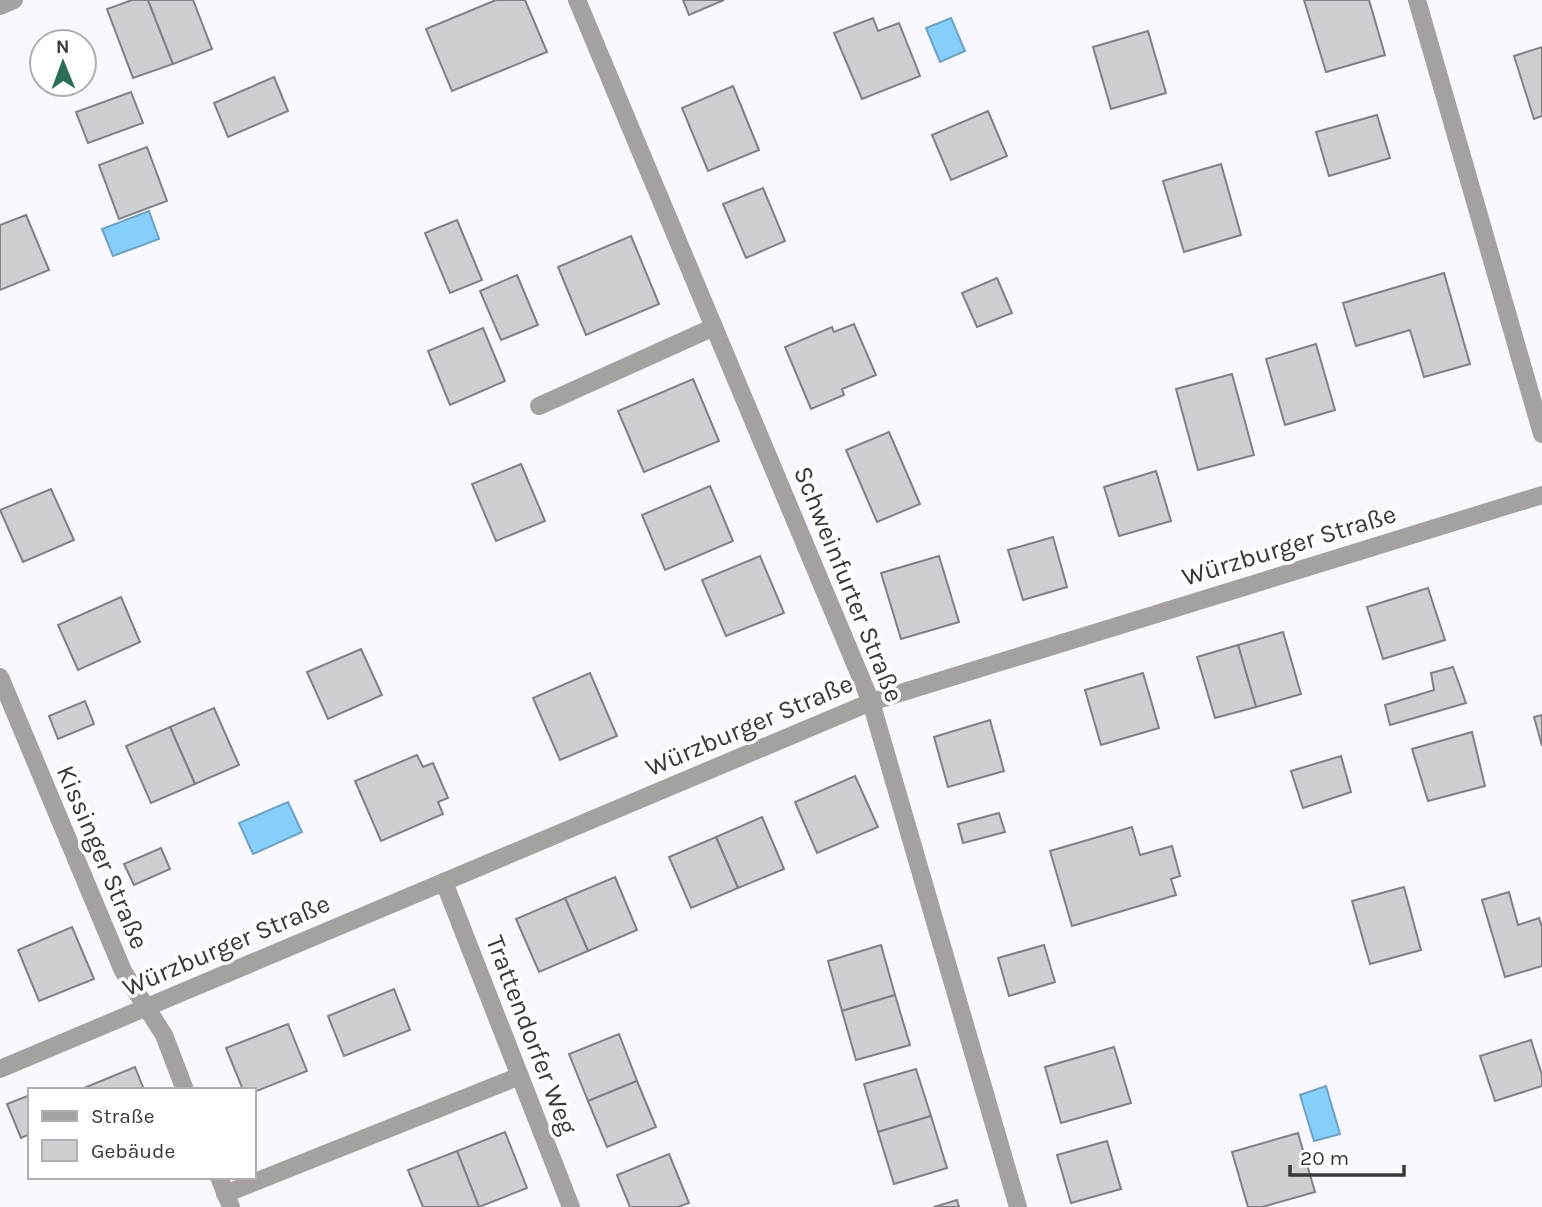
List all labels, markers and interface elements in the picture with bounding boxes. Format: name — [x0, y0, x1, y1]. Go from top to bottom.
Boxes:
north arrow — [28, 28, 98, 98]
text: N — [56, 36, 70, 58]
street label: Schweinfurter Straße — [787, 462, 910, 707]
street label: Würzburger Straße — [1178, 498, 1400, 593]
street label: Würzburger Straße — [641, 668, 858, 783]
street label: Kissinger Straße — [50, 761, 155, 954]
street label: Würzburger Straße — [118, 888, 335, 1003]
street label: Trattendorfer Weg — [479, 931, 584, 1139]
legend — [28, 1088, 256, 1179]
text: Straße — [91, 1104, 154, 1128]
scale bar — [1290, 1134, 1404, 1178]
text: Gebäude — [91, 1139, 175, 1163]
text: 20 m — [1300, 1146, 1349, 1170]

